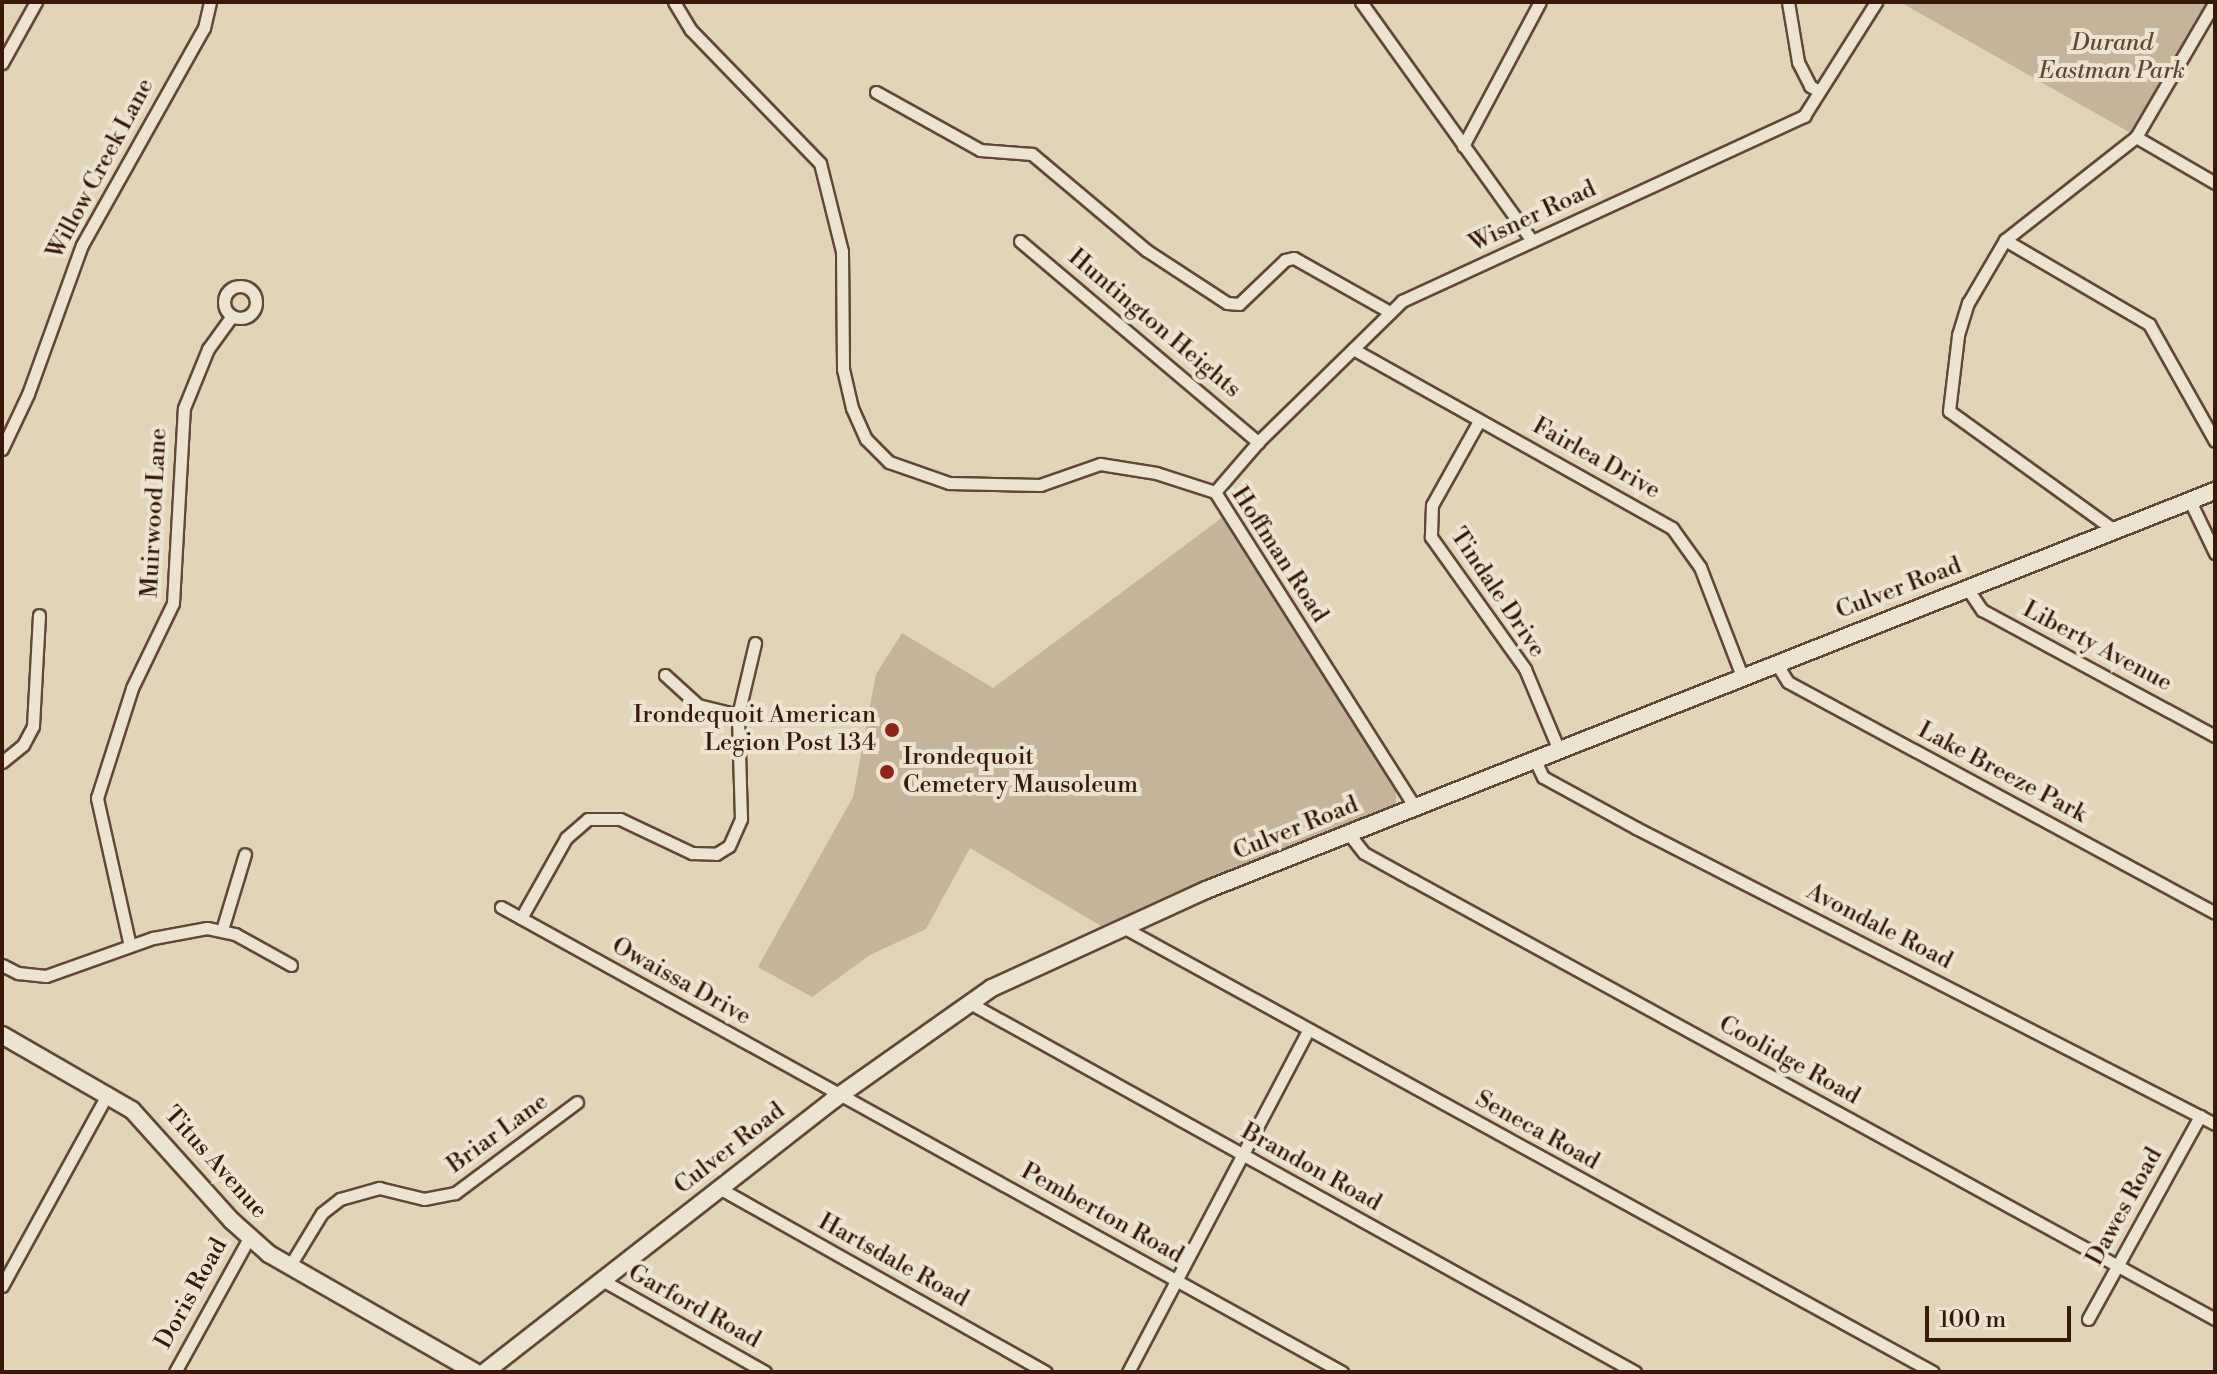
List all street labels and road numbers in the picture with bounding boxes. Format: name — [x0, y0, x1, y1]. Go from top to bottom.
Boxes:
street label: Willow Creek Lane — [41, 74, 161, 264]
street label: Wisner Road — [1465, 175, 1601, 259]
street label: Huntington Heights — [1062, 243, 1246, 405]
street label: Fairlea Drive — [1527, 412, 1665, 506]
street label: Muirwood Lane — [136, 427, 174, 599]
street label: Hoffman Road — [1224, 482, 1334, 628]
street label: Tindale Drive — [1443, 523, 1551, 663]
street label: Culver Road — [1832, 552, 1966, 626]
street label: Liberty Avenue — [2017, 596, 2177, 698]
street label: Lake Breeze Park — [1913, 716, 2091, 830]
street label: Culver Road — [1229, 791, 1363, 867]
street label: Avondale Road — [1801, 878, 1957, 976]
street label: Owaissa Drive — [606, 932, 756, 1032]
street label: Coolidge Road — [1713, 1010, 1865, 1112]
street label: Seneca Road — [1470, 1085, 1604, 1177]
street label: Briar Lane — [442, 1088, 554, 1180]
street label: Culver Road — [669, 1097, 791, 1201]
street label: Titus Avenue — [157, 1101, 273, 1225]
street label: Brandon Road — [1236, 1118, 1386, 1218]
street label: Dawes Road — [2081, 1143, 2169, 1271]
street label: Pemberton Road — [1016, 1157, 1188, 1271]
street label: Hartsdale Road — [813, 1208, 973, 1314]
street label: Doris Road — [150, 1234, 234, 1354]
street label: Garford Road — [623, 1259, 765, 1355]

